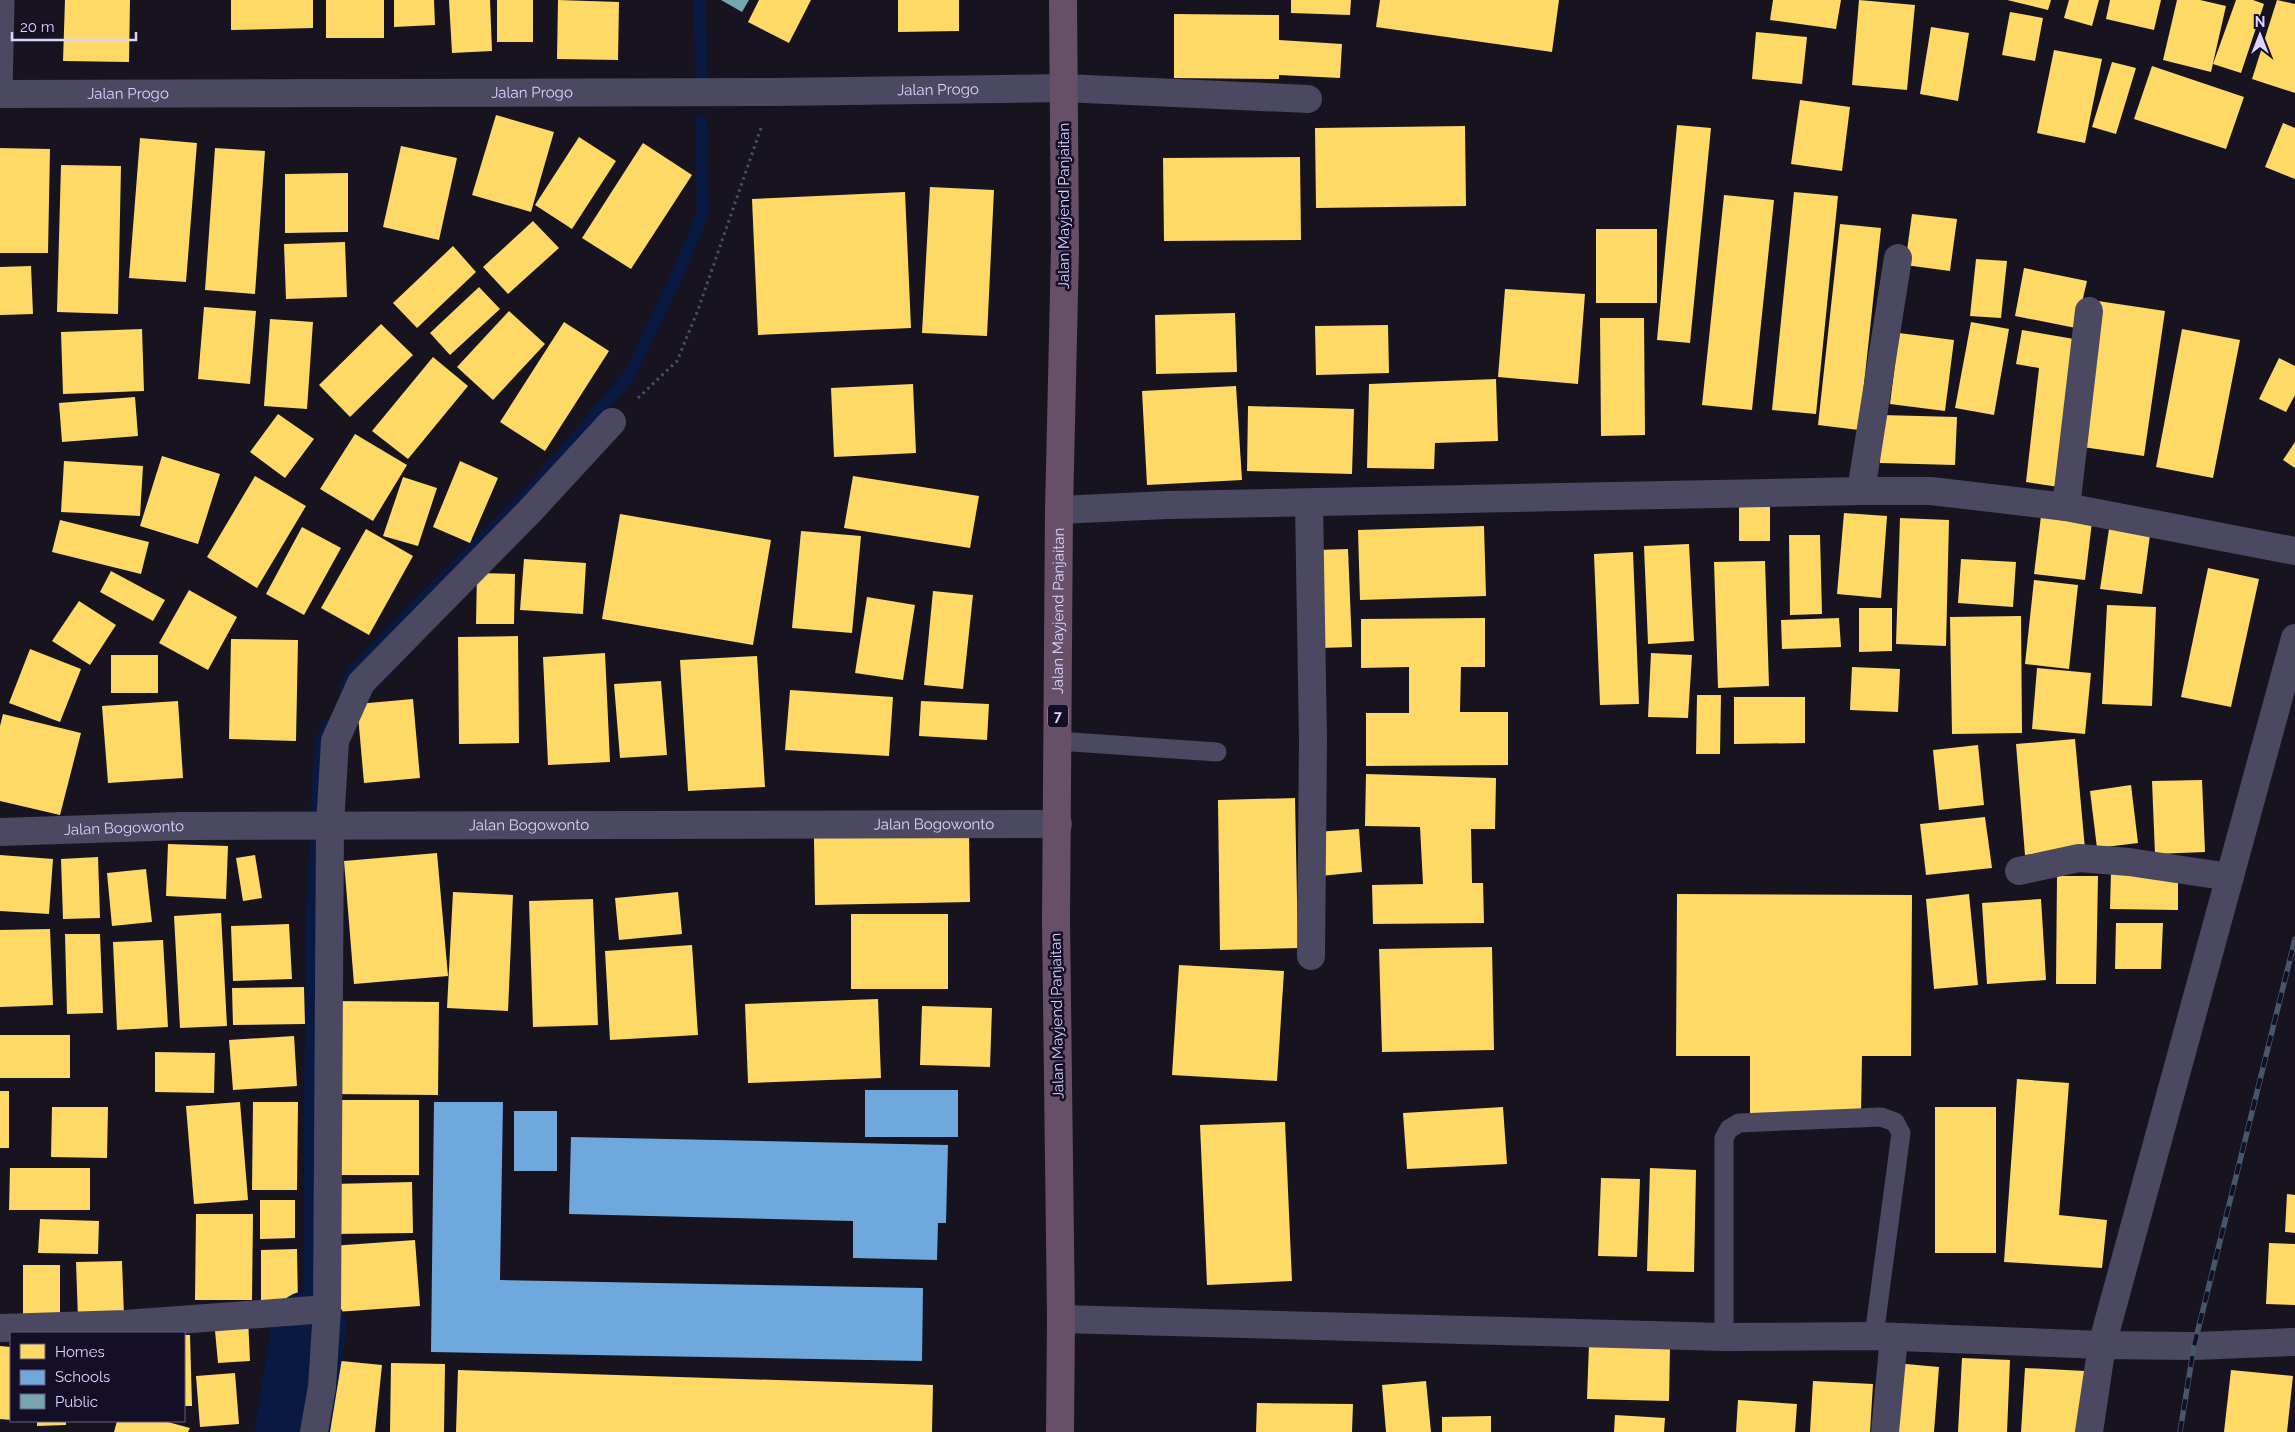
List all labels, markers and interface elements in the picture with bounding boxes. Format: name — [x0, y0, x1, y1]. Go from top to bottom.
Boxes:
scale bar — [12, 10, 136, 42]
north arrow — [2235, 10, 2285, 60]
text: N — [2255, 14, 2265, 30]
text: 20 m — [20, 18, 55, 36]
street label: Jalan Progo — [897, 80, 979, 99]
street label: Jalan Progo — [491, 84, 573, 102]
street label: Jalan Progo — [87, 85, 169, 103]
street label: Jalan Mayjend Panjaitan — [1055, 123, 1073, 289]
street label: Jalan Mayjend Panjaitan — [1049, 528, 1068, 694]
road number: 7 — [1048, 704, 1068, 728]
street label: Jalan Bogowonto — [874, 815, 994, 833]
street label: Jalan Bogowonto — [469, 816, 589, 834]
street label: Jalan Bogowonto — [63, 817, 184, 839]
street label: Jalan Mayjend Panjaitan — [1047, 933, 1067, 1099]
legend — [10, 1332, 185, 1422]
text: Homes — [55, 1343, 105, 1361]
text: Schools — [55, 1368, 110, 1386]
text: Public — [55, 1393, 98, 1411]

